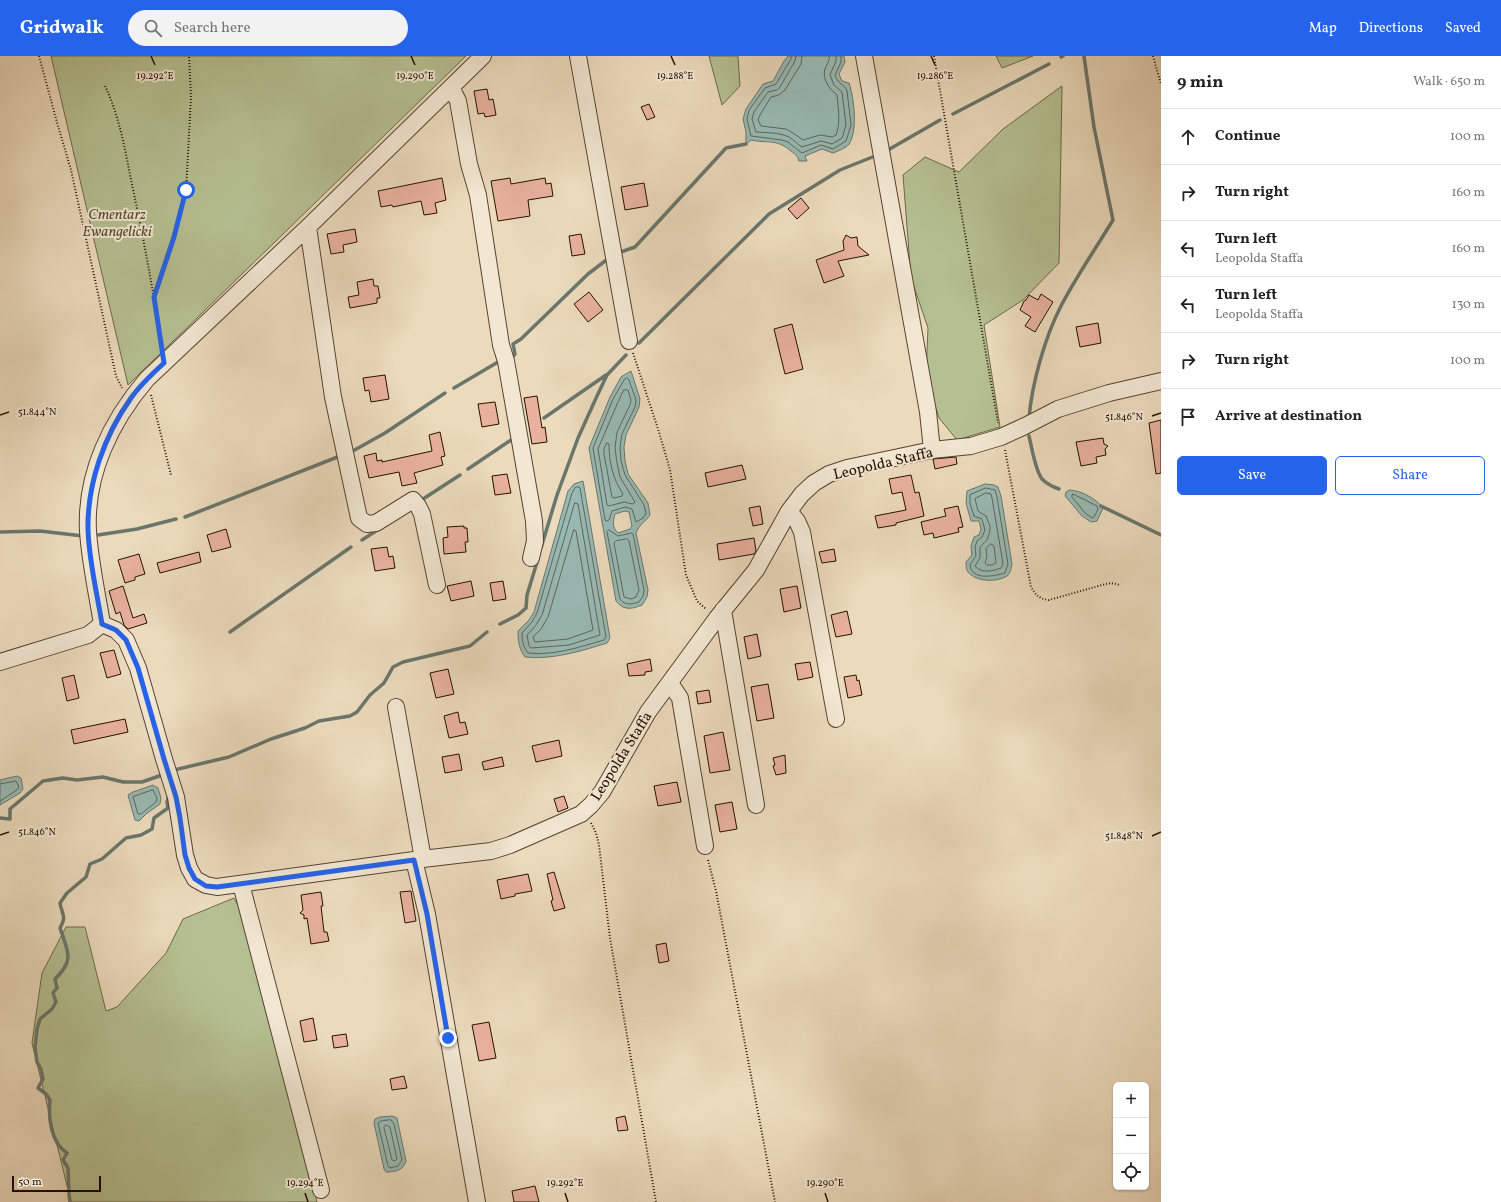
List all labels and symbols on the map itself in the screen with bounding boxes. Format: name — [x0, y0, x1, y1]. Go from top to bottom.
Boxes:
text: 19.292°E — [137, 69, 173, 83]
text: 19.290°E — [396, 69, 434, 83]
text: 19.288°E — [657, 69, 693, 83]
text: 19.286°E — [917, 69, 953, 83]
route start — [177, 181, 195, 199]
park label: Cmentarz Ewangelicki — [82, 205, 152, 243]
text: 51.844°N — [18, 405, 57, 419]
text: 51.846°N — [1105, 410, 1144, 424]
street label: Leopolda Staffa — [831, 443, 935, 486]
street label: Leopolda Staffa — [586, 708, 658, 806]
text: 51.846°N — [18, 825, 57, 839]
text: 51.848°N — [1105, 829, 1143, 843]
route end — [439, 1029, 457, 1047]
scale bar — [12, 1174, 101, 1193]
text: 19.294°E — [286, 1176, 324, 1190]
text: 19.292°E — [547, 1176, 583, 1190]
text: 19.290°E — [806, 1176, 844, 1190]

